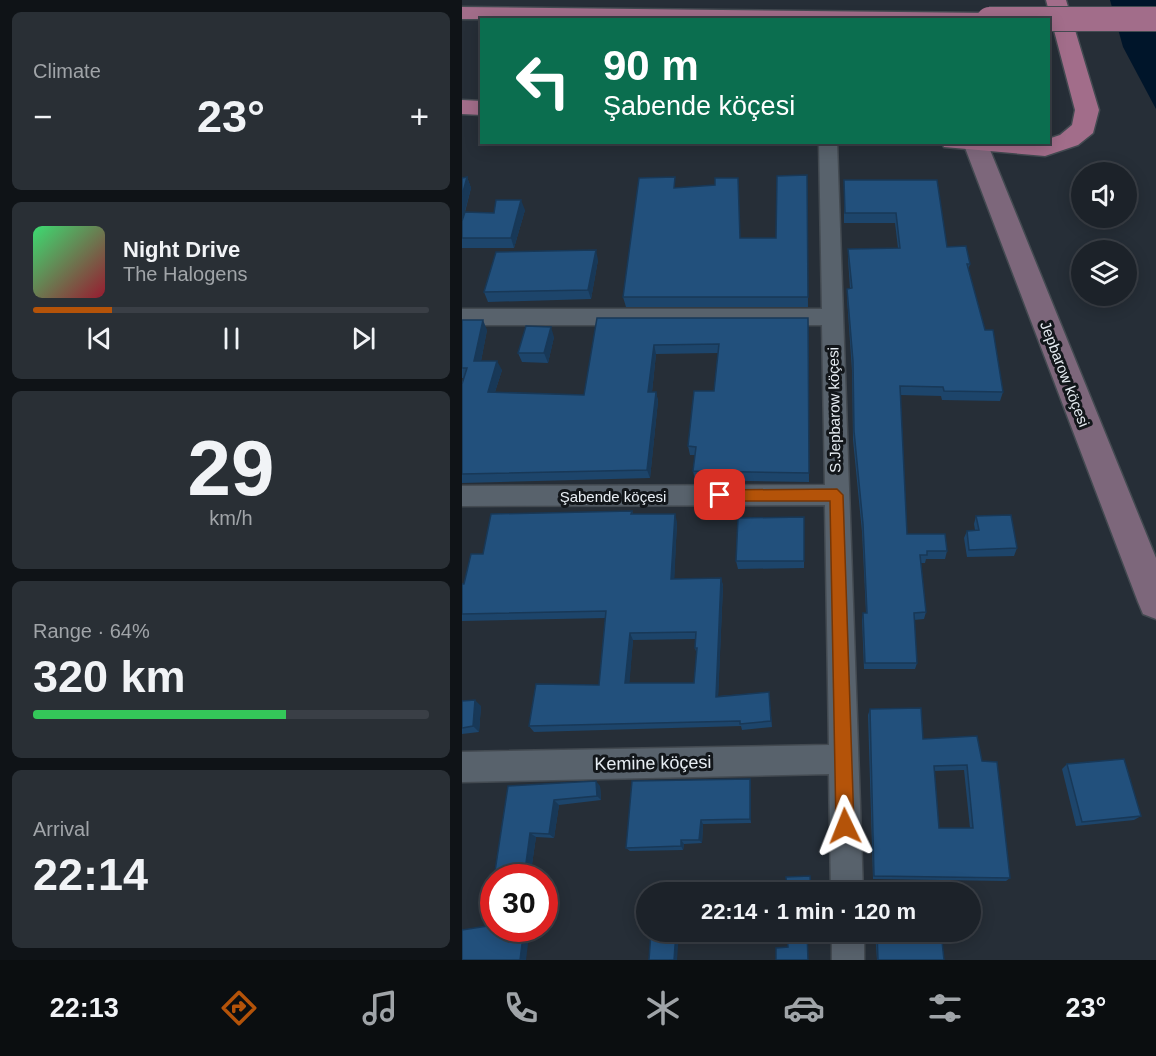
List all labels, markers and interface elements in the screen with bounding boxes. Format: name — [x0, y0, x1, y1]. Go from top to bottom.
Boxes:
icon: left — [504, 42, 582, 120]
text: 90 m — [603, 42, 699, 89]
text: Climate — [33, 60, 101, 82]
text: 23° — [197, 91, 265, 142]
text: Şabende köçesi — [603, 91, 795, 121]
text: − — [33, 98, 52, 135]
text: + — [410, 98, 429, 135]
map controls — [1071, 162, 1137, 306]
button: sound — [1071, 162, 1137, 228]
text: Night Drive — [123, 237, 240, 262]
button: layers — [1071, 240, 1137, 306]
text: The Halogens — [123, 263, 248, 285]
street label: Jepbarow köçesi — [1037, 319, 1093, 429]
icon: previous — [83, 322, 116, 355]
icon: pause — [215, 322, 248, 355]
icon: next — [347, 322, 380, 355]
street label: S.Jepbarow köçesi — [824, 347, 844, 473]
text: 29 — [188, 424, 274, 512]
pin — [694, 469, 745, 520]
icon: arrive — [703, 478, 736, 511]
street label: Şabende köçesi — [560, 488, 666, 505]
text: km/h — [209, 507, 253, 529]
text: Range · 64% — [33, 620, 150, 642]
text: 320 km — [33, 651, 186, 702]
street label: Kemine köçesi — [594, 752, 712, 774]
position arrow — [813, 794, 877, 858]
text: Arrival — [33, 818, 90, 840]
text: 22:14 — [33, 849, 148, 900]
speed limit sign: 30 — [480, 864, 558, 942]
text: 22:14 · 1 min · 120 m — [701, 899, 916, 924]
icon: directions — [218, 987, 260, 1029]
icon: music — [359, 987, 401, 1029]
icon: phone — [500, 987, 542, 1029]
icon: climate — [642, 987, 684, 1029]
icon: car — [783, 987, 825, 1029]
icon: filters — [924, 987, 966, 1029]
text: 22:13 — [50, 993, 119, 1023]
text: 23° — [1065, 993, 1106, 1023]

